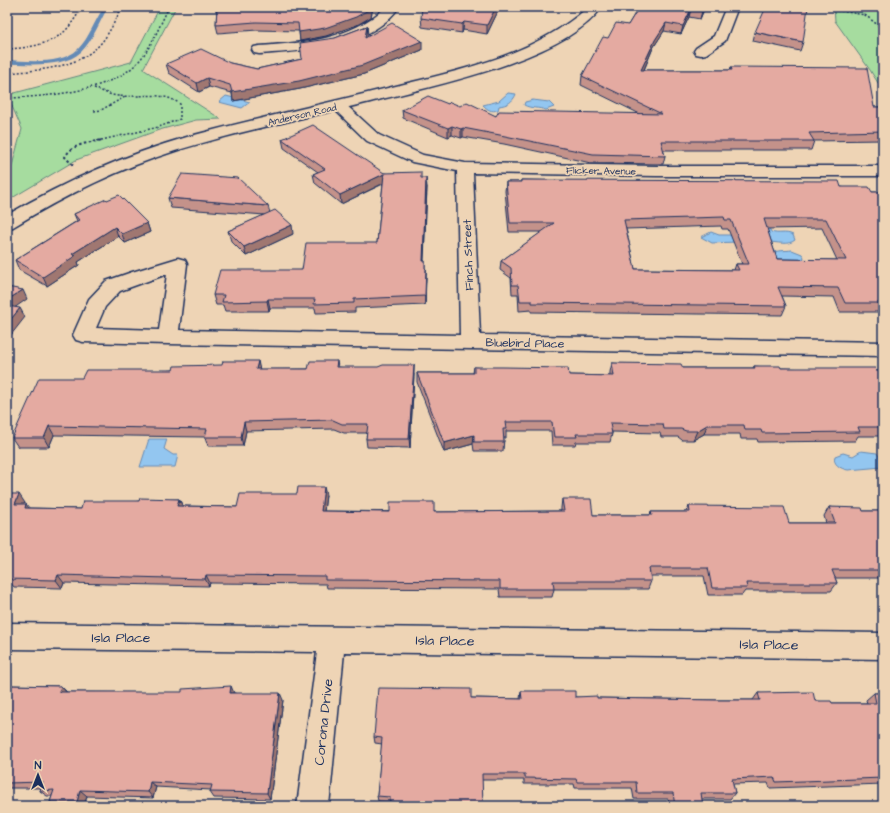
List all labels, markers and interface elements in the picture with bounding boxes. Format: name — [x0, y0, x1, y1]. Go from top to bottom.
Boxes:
street label: Anderson Road — [267, 100, 338, 130]
street label: Flicker Avenue — [566, 163, 637, 179]
street label: Finch Street — [459, 219, 478, 291]
street label: Bluebird Place — [485, 334, 565, 353]
street label: Isla Place — [92, 628, 151, 648]
street label: Isla Place — [415, 630, 475, 652]
street label: Isla Place — [739, 634, 799, 656]
street label: Corona Drive — [310, 677, 339, 766]
north arrow — [18, 755, 58, 795]
text: N — [35, 758, 42, 773]

